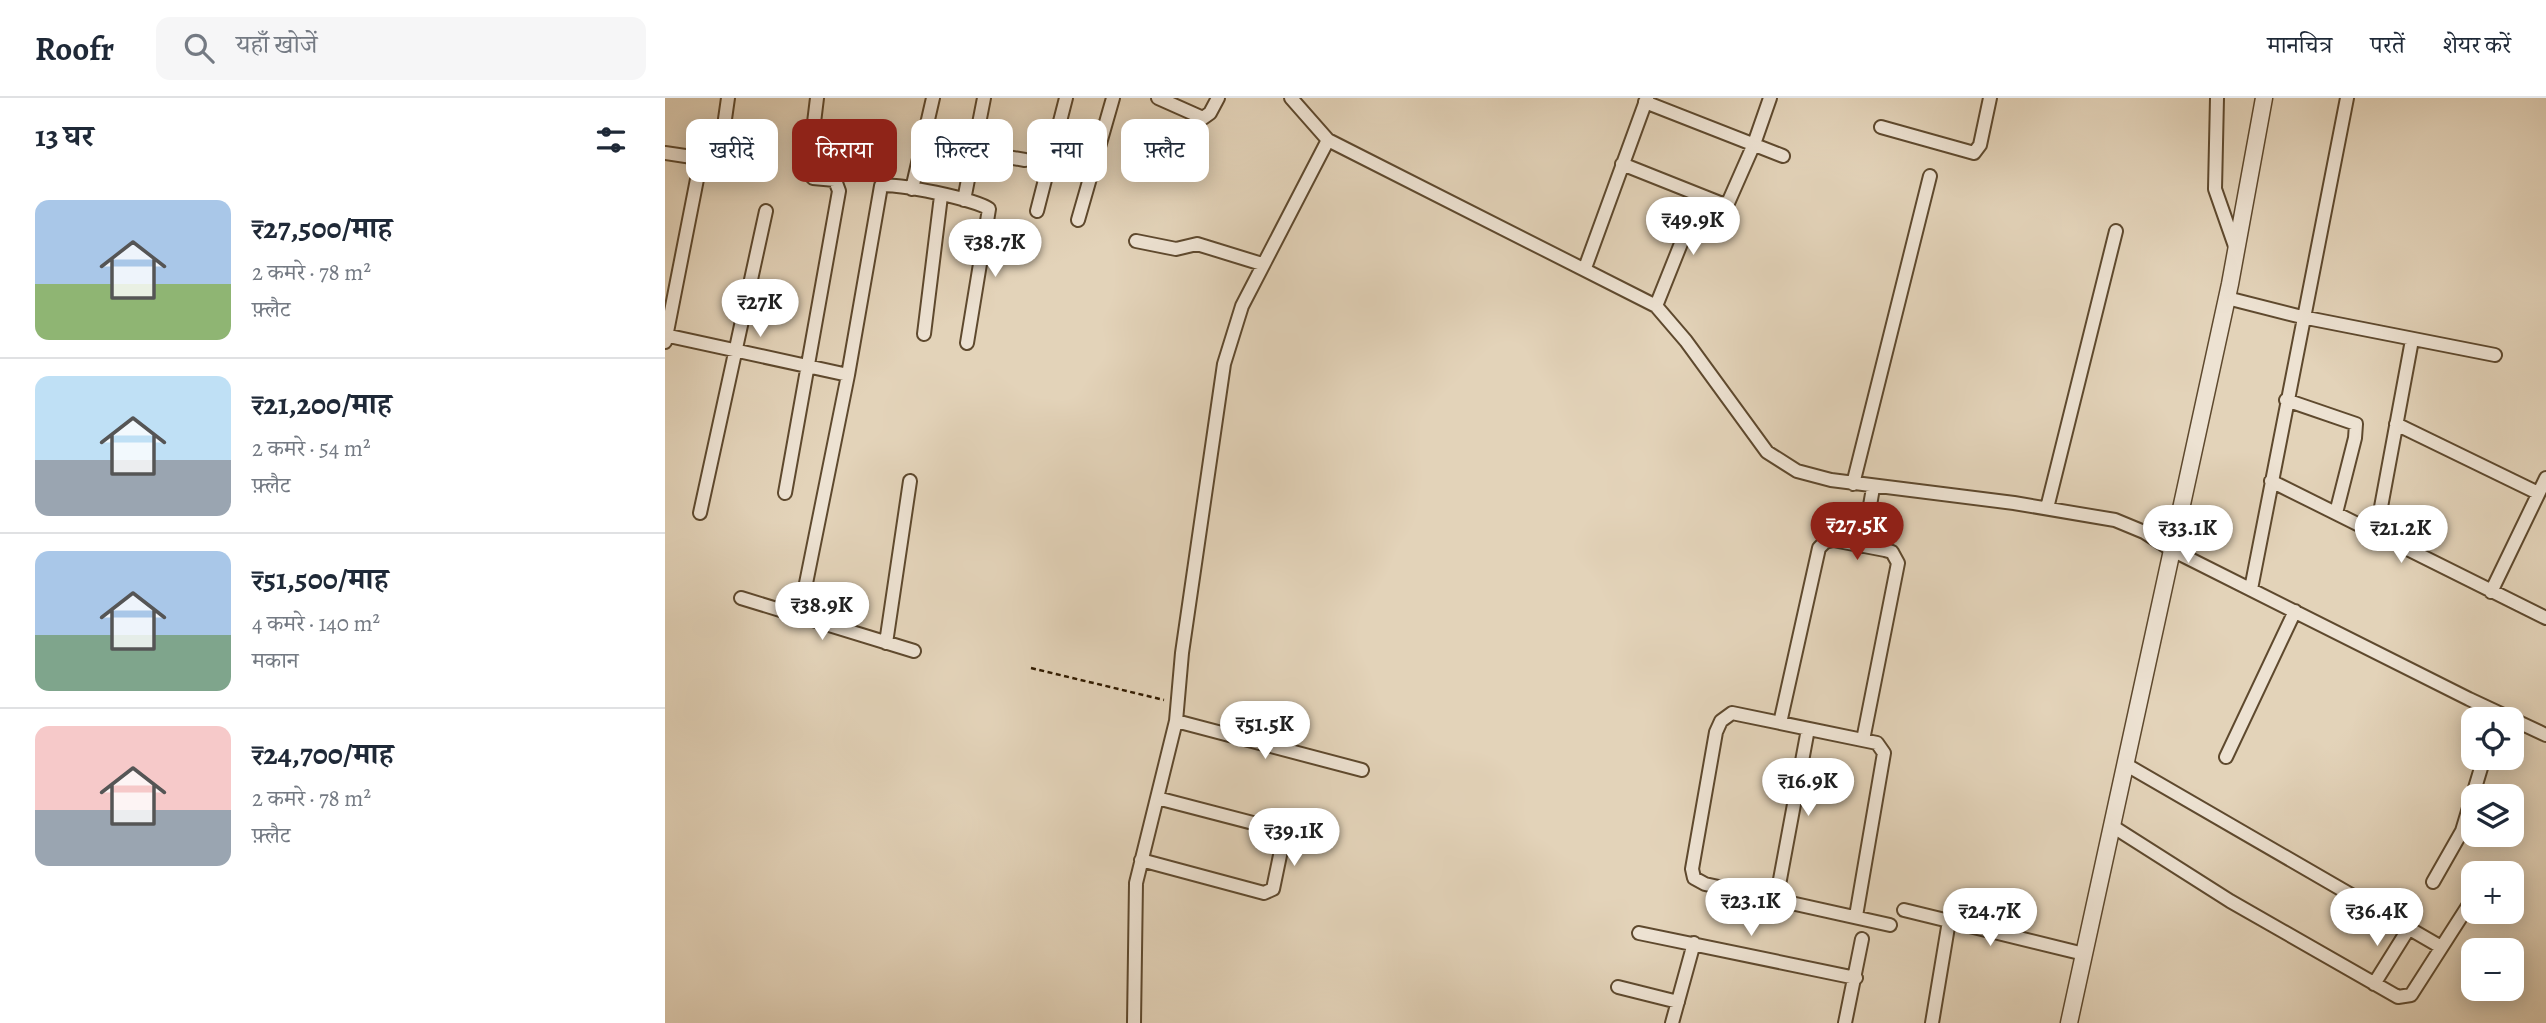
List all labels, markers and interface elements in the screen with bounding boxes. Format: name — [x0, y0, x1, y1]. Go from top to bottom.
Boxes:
search box — [156, 17, 646, 80]
text: Roofr — [35, 26, 114, 71]
text: यहाँ खोजें — [236, 27, 317, 62]
icon: search — [180, 29, 218, 67]
text: मानचित्र — [2267, 29, 2332, 61]
text: परतें — [2370, 29, 2405, 61]
text: शेयर करें — [2443, 29, 2511, 61]
text: 13 घर — [35, 116, 94, 156]
chip: खरीदें — [686, 119, 778, 182]
chip: किराया — [792, 119, 897, 182]
chip: फ़िल्टर — [911, 119, 1013, 182]
chip: नया — [1027, 119, 1107, 182]
chip: फ़्लैट — [1121, 119, 1209, 182]
icon: filters — [592, 121, 630, 159]
pin: ₹49.9K — [1636, 198, 1750, 257]
text: ₹49.9K — [1662, 204, 1724, 235]
text: ₹27,500/माह — [252, 208, 392, 248]
pin: ₹38.7K — [938, 220, 1052, 279]
text: ₹38.7K — [965, 226, 1025, 257]
icon: home — [91, 228, 175, 312]
text: 2 कमरे · 78 m² — [252, 257, 371, 288]
pin: ₹27K — [719, 280, 801, 339]
text: ₹27K — [738, 286, 782, 317]
text: फ़्लैट — [252, 294, 290, 325]
text: ₹21,200/माह — [252, 384, 392, 424]
icon: home — [91, 404, 175, 488]
text: 2 कमरे · 54 m² — [252, 433, 370, 464]
text: फ़्लैट — [252, 470, 290, 501]
pin: ₹27.5K — [1800, 503, 1914, 562]
pin: ₹33.1K — [2131, 505, 2245, 565]
pin: ₹21.2K — [2344, 505, 2458, 565]
text: ₹27.5K — [1827, 509, 1887, 540]
text: ₹33.1K — [2159, 512, 2217, 543]
text: ₹21.2K — [2371, 512, 2431, 543]
text: ₹51,500/माह — [252, 559, 388, 599]
icon: home — [91, 579, 175, 663]
pin: ₹38.9K — [765, 582, 879, 642]
text: ₹38.9K — [791, 589, 853, 620]
text: 4 कमरे · 140 m² — [252, 608, 380, 639]
text: मकान — [252, 645, 299, 676]
pin: ₹51.5K — [1208, 702, 1322, 761]
map controls — [2461, 707, 2524, 1001]
button: locate — [2461, 707, 2524, 770]
text: ₹51.5K — [1236, 708, 1294, 739]
text: ₹24,700/माह — [252, 734, 393, 774]
icon: home — [91, 754, 175, 838]
pin: ₹16.9K — [1751, 758, 1865, 818]
text: ₹16.9K — [1778, 765, 1838, 796]
text: 2 कमरे · 78 m² — [252, 783, 371, 814]
button: layers — [2461, 784, 2524, 847]
pin: ₹39.1K — [1237, 808, 1351, 868]
text: ₹39.1K — [1265, 815, 1323, 846]
text: फ़्लैट — [252, 820, 290, 851]
button: + — [2461, 861, 2524, 924]
pin: ₹23.1K — [1694, 878, 1808, 938]
text: ₹23.1K — [1721, 885, 1781, 916]
pin: ₹24.7K — [1933, 888, 2047, 948]
pin: ₹36.4K — [2320, 888, 2434, 948]
text: ₹24.7K — [1959, 895, 2021, 926]
text: ₹36.4K — [2346, 895, 2408, 926]
button: − — [2461, 938, 2524, 1001]

